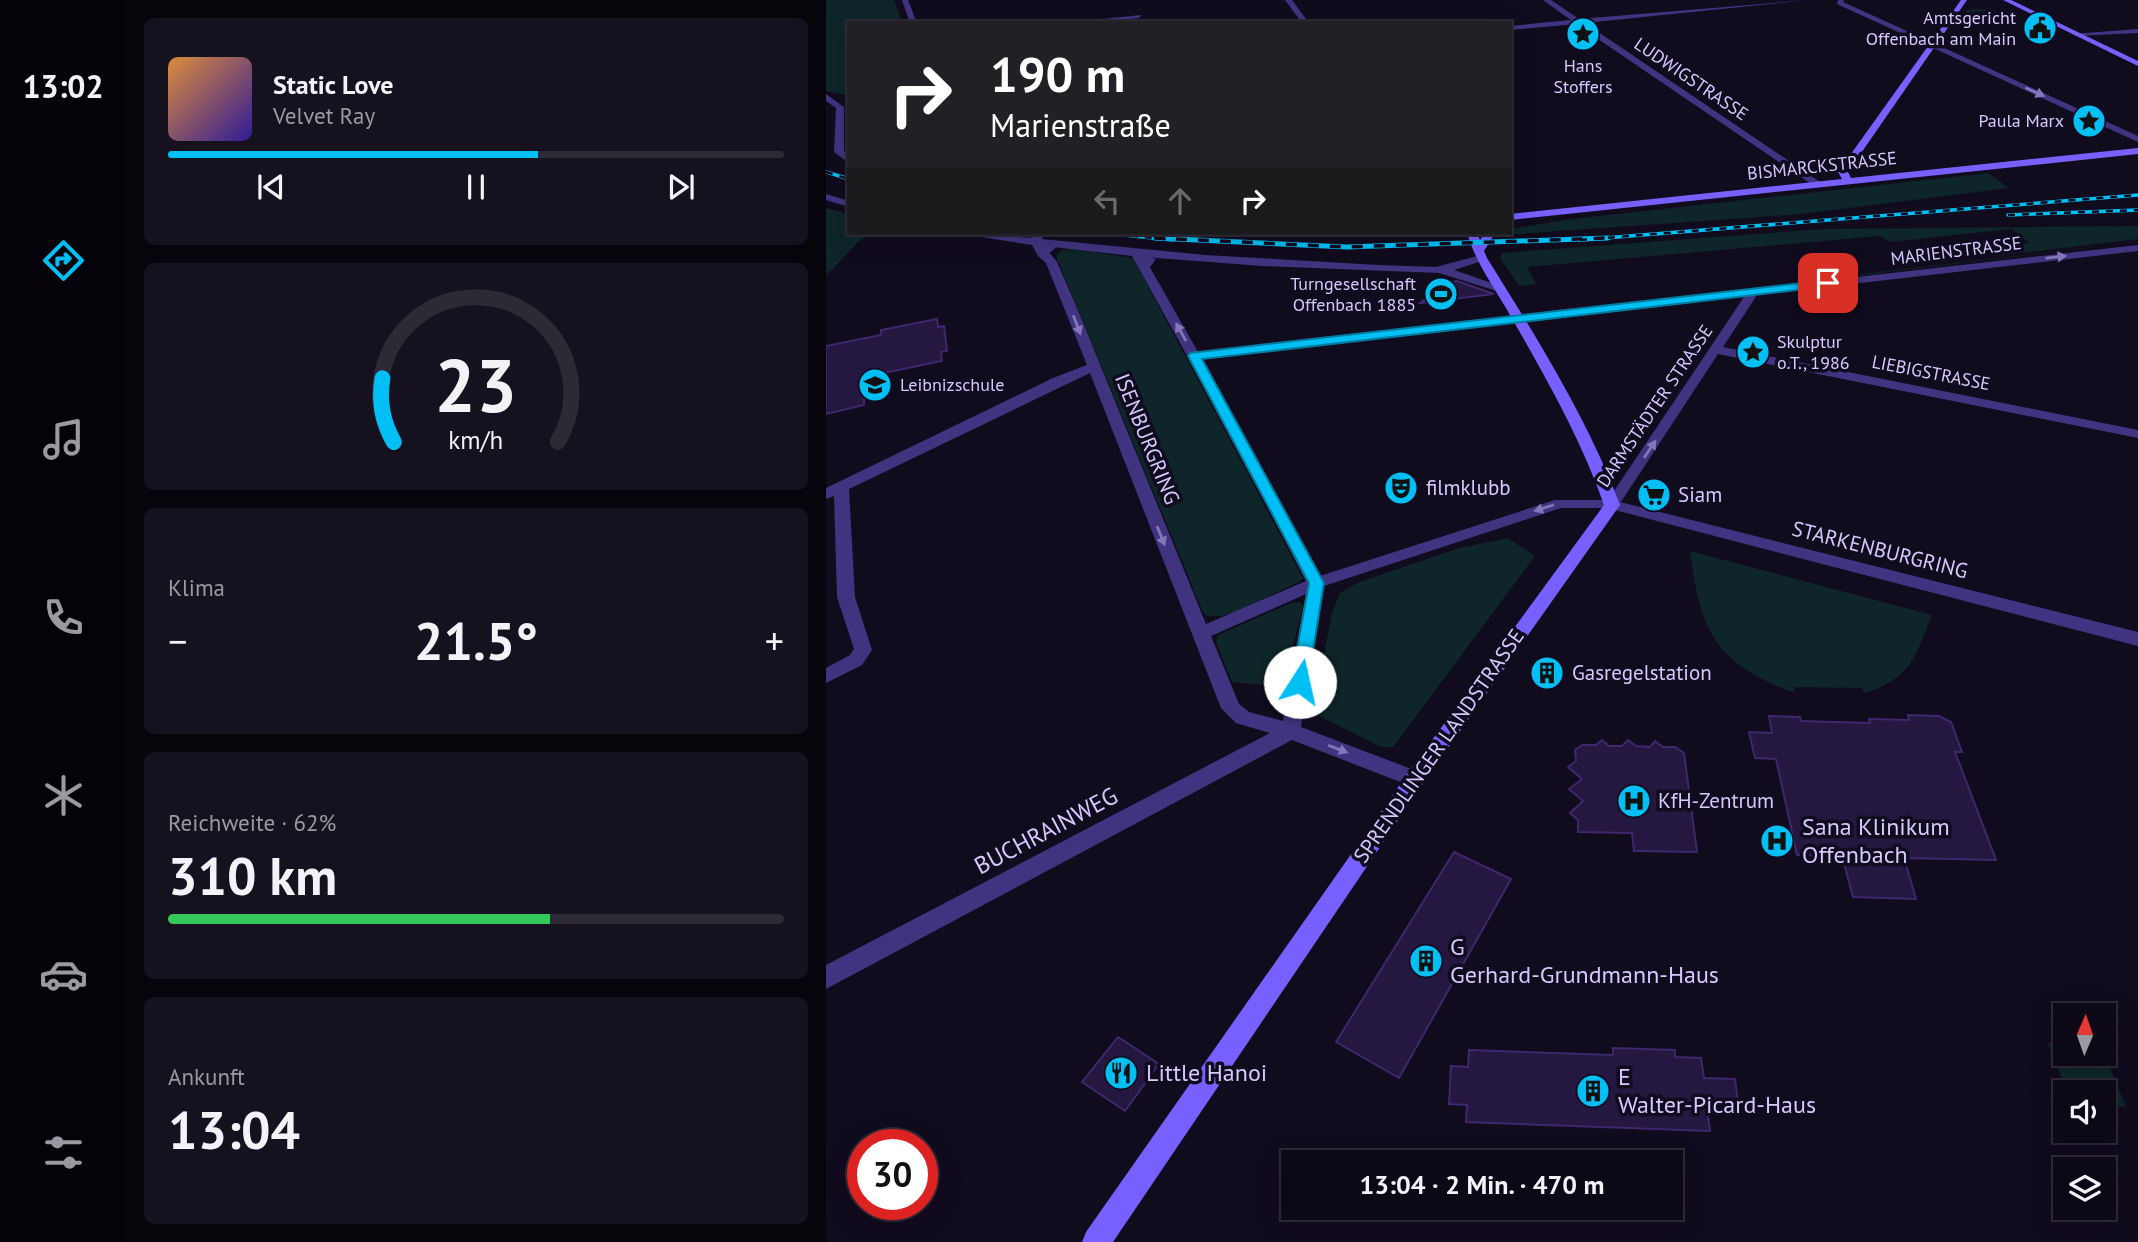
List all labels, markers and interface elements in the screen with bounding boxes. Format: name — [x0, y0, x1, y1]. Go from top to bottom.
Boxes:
place label: Amtsgericht Offenbach am Main — [1866, 6, 2016, 50]
public building icon: Amtsgericht Offenbach am Main — [2021, 9, 2059, 47]
place icon: Hans Stoffers — [1564, 15, 1602, 53]
street label: LUDWIGSTRASSE — [1630, 32, 1753, 125]
text: 190 m — [990, 42, 1125, 106]
icon: right — [875, 49, 966, 140]
place label: Hans Stoffers — [1553, 54, 1613, 98]
text: 13:02 — [22, 65, 104, 107]
text: Static Love — [273, 68, 394, 101]
one-way arrow — [2024, 87, 2045, 98]
text: Velvet Ray — [273, 101, 375, 130]
place icon: Paula Marx — [2070, 102, 2108, 140]
text: Marienstraße — [990, 104, 1171, 146]
place label: Paula Marx — [1978, 109, 2064, 132]
street label: BISMARCKSTRASSE — [1746, 146, 1898, 185]
icon: previous — [252, 168, 290, 206]
icon: pause — [457, 168, 495, 206]
icon: next — [662, 168, 700, 206]
icon: left — [1088, 182, 1126, 220]
icon: ahead — [1161, 182, 1199, 220]
icon: right — [1234, 182, 1272, 220]
street label: MARIENSTRASSE — [1889, 231, 2023, 270]
icon: directions — [39, 236, 88, 285]
one-way arrow — [2045, 251, 2067, 262]
pin — [1798, 253, 1858, 313]
icon: arrive — [1809, 264, 1847, 302]
place label: Turngesellschaft Offenbach 1885 — [1290, 272, 1416, 316]
sports icon: Turngesellschaft Offenbach 1885 — [1422, 275, 1460, 313]
one-way arrow — [1072, 315, 1083, 336]
street label: DARMSTÄDTER STRASSE — [1592, 320, 1717, 491]
one-way arrow — [1175, 322, 1187, 341]
place label: Skulptur o.T., 1986 — [1777, 330, 1850, 374]
place icon: Skulptur o.T., 1986 — [1734, 333, 1772, 371]
text: 23 — [435, 339, 517, 433]
street label: LIEBIGSTRASSE — [1870, 350, 1992, 395]
school or university icon: Leibnizschule — [856, 366, 894, 404]
street label: ISENBURGRING — [1109, 369, 1186, 508]
place label: Leibnizschule — [900, 373, 1004, 396]
icon: music — [39, 415, 88, 464]
text: km/h — [449, 424, 503, 456]
one-way arrow — [1643, 440, 1657, 458]
theatre icon: filmklubb — [1382, 469, 1420, 507]
place label: filmklubb — [1426, 474, 1511, 501]
supermarket icon: Siam — [1635, 476, 1673, 514]
place label: Siam — [1678, 481, 1722, 508]
one-way arrow — [1534, 503, 1555, 514]
street label: STARKENBURGRING — [1789, 515, 1971, 584]
one-way arrow — [1156, 526, 1167, 547]
text: Klima — [168, 573, 225, 602]
icon: phone — [39, 593, 88, 642]
text: 21.5° — [414, 607, 538, 674]
text: − — [168, 616, 187, 665]
text: + — [765, 616, 784, 665]
street label: SPRENDLINGER LANDSTRASSE — [1347, 623, 1530, 868]
position arrow — [1263, 645, 1337, 719]
building icon: Gasregelstation — [1528, 654, 1566, 692]
place label: Gasregelstation — [1572, 659, 1712, 686]
one-way arrow — [1328, 744, 1349, 755]
icon: climate — [39, 771, 88, 820]
street label: BUCHRAINWEG — [969, 780, 1123, 881]
hospital icon: KfH-Zentrum — [1615, 782, 1653, 820]
place label: KfH-Zentrum — [1658, 787, 1774, 814]
text: Reichweite · 62% — [168, 808, 336, 837]
place label: Sana Klinikum Offenbach — [1802, 811, 1950, 870]
hospital icon: Sana Klinikum Offenbach — [1758, 822, 1796, 860]
text: 310 km — [168, 842, 337, 909]
place label: G Gerhard-Grundmann-Haus — [1450, 931, 1719, 990]
building icon: G Gerhard-Grundmann-Haus — [1407, 942, 1445, 980]
icon: car — [39, 950, 88, 999]
north arrow — [2053, 1003, 2116, 1066]
map controls — [2053, 1003, 2116, 1220]
restaurant icon: Little Hanoi — [1102, 1054, 1140, 1092]
place label: Little Hanoi — [1146, 1057, 1267, 1088]
place label: E Walter-Picard-Haus — [1618, 1061, 1816, 1120]
text: Ankunft — [168, 1062, 245, 1091]
building icon: E Walter-Picard-Haus — [1574, 1072, 1612, 1110]
button: sound — [2053, 1080, 2116, 1143]
text: 13:04 — [168, 1096, 300, 1163]
icon: filters — [39, 1128, 88, 1177]
speed limit sign: 30 — [847, 1129, 938, 1220]
button: layers — [2053, 1157, 2116, 1220]
text: 13:04 · 2 Min. · 470 m — [1359, 1168, 1605, 1201]

